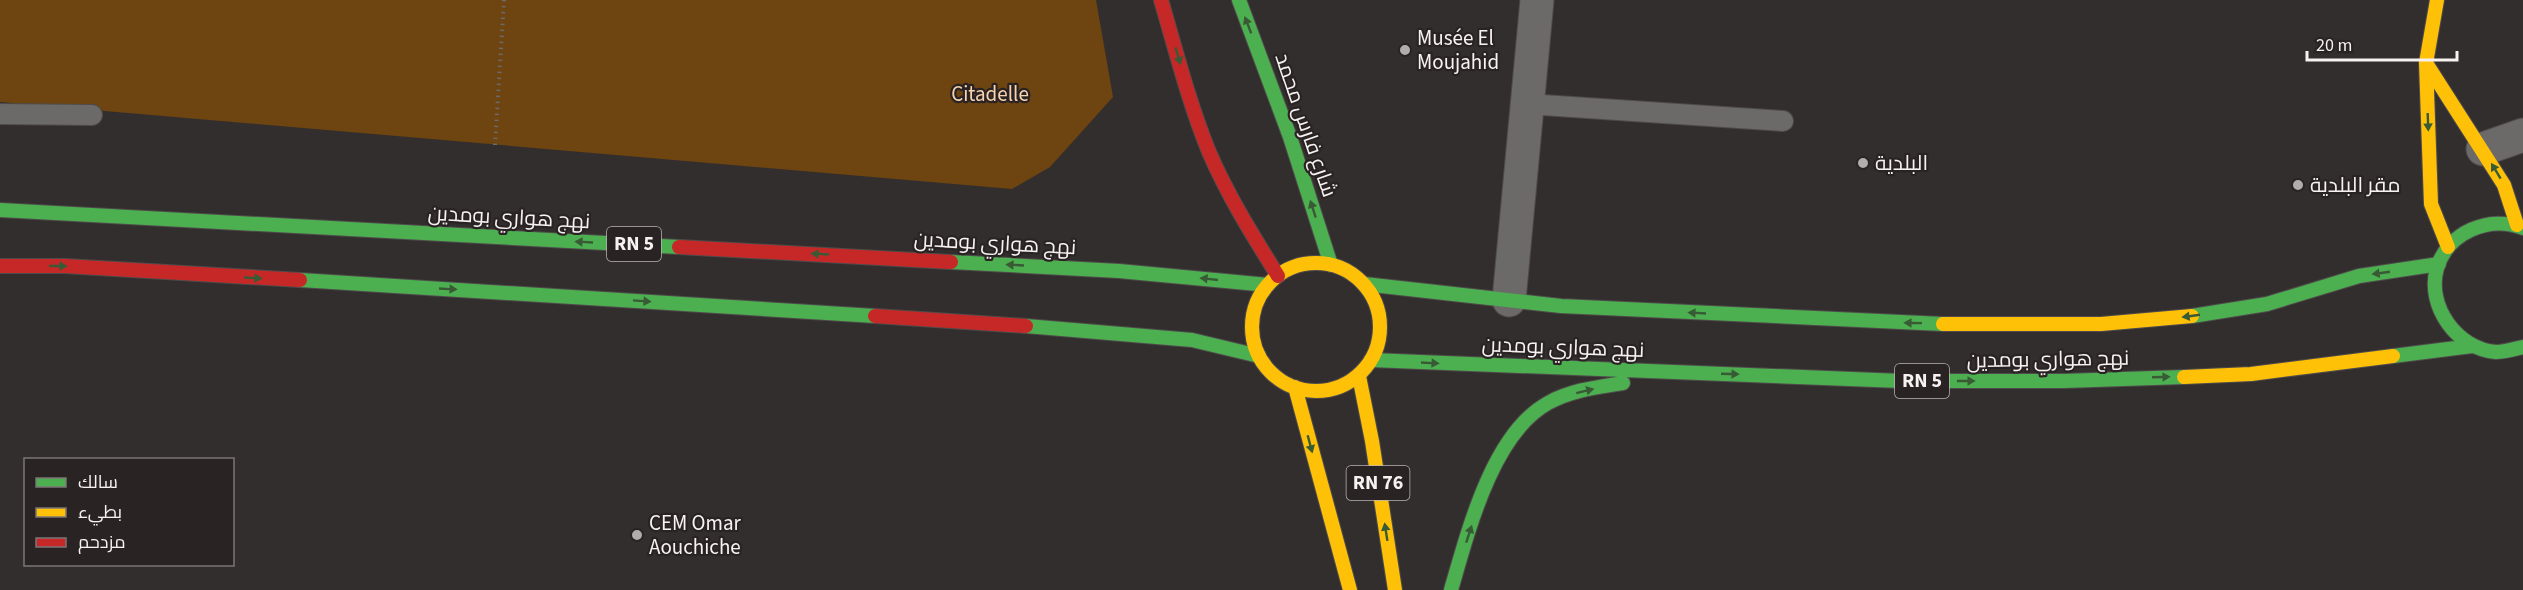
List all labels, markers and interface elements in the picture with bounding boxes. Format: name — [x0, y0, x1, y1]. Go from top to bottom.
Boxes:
one-way arrow — [1243, 16, 1253, 34]
place label: Musée El Moujahid — [1417, 23, 1499, 77]
scale bar — [2307, 24, 2457, 62]
text: 20 m — [2316, 33, 2352, 58]
marker: Musée El Moujahid — [1398, 43, 1412, 57]
one-way arrow — [1174, 47, 1183, 65]
street label: شارع فارس محمد — [1267, 49, 1345, 201]
park label: Citadelle — [951, 79, 1029, 109]
one-way arrow — [2423, 112, 2433, 131]
place label: البلدية — [1875, 148, 1928, 178]
marker: البلدية — [1856, 156, 1870, 170]
one-way arrow — [2490, 163, 2501, 179]
place label: مقر البلدية — [2310, 170, 2400, 200]
marker: مقر البلدية — [2291, 178, 2305, 192]
street label: نهج هواري بومدين — [427, 198, 591, 237]
one-way arrow — [1308, 200, 1317, 218]
street label: نهج هواري بومدين — [913, 224, 1077, 263]
road number: RN 5 — [607, 227, 661, 261]
one-way arrow — [574, 237, 593, 246]
one-way arrow — [811, 250, 830, 259]
one-way arrow — [1005, 260, 1024, 269]
one-way arrow — [49, 262, 68, 271]
one-way arrow — [2371, 268, 2390, 277]
one-way arrow — [244, 273, 263, 282]
one-way arrow — [1200, 274, 1219, 284]
one-way arrow — [438, 285, 457, 294]
one-way arrow — [633, 297, 652, 306]
one-way arrow — [1687, 308, 1706, 317]
one-way arrow — [2182, 312, 2201, 321]
one-way arrow — [1903, 319, 1922, 328]
street label: نهج هواري بومدين — [1481, 329, 1645, 366]
street label: نهج هواري بومدين — [1966, 343, 2130, 376]
one-way arrow — [1420, 358, 1439, 367]
road number: RN 5 — [1895, 364, 1949, 398]
one-way arrow — [1720, 370, 1739, 379]
one-way arrow — [2152, 373, 2171, 382]
one-way arrow — [1957, 376, 1976, 386]
one-way arrow — [1576, 385, 1594, 395]
one-way arrow — [1306, 435, 1316, 453]
legend — [24, 458, 234, 566]
road number: RN 76 — [1346, 466, 1410, 500]
text: سالك — [78, 470, 118, 495]
text: بطيء — [78, 500, 122, 526]
place label: CEM Omar Aouchiche — [649, 508, 741, 562]
one-way arrow — [1381, 523, 1390, 542]
one-way arrow — [1465, 525, 1474, 543]
marker: CEM Omar Aouchiche — [630, 528, 644, 542]
text: مزدحم — [78, 530, 126, 555]

